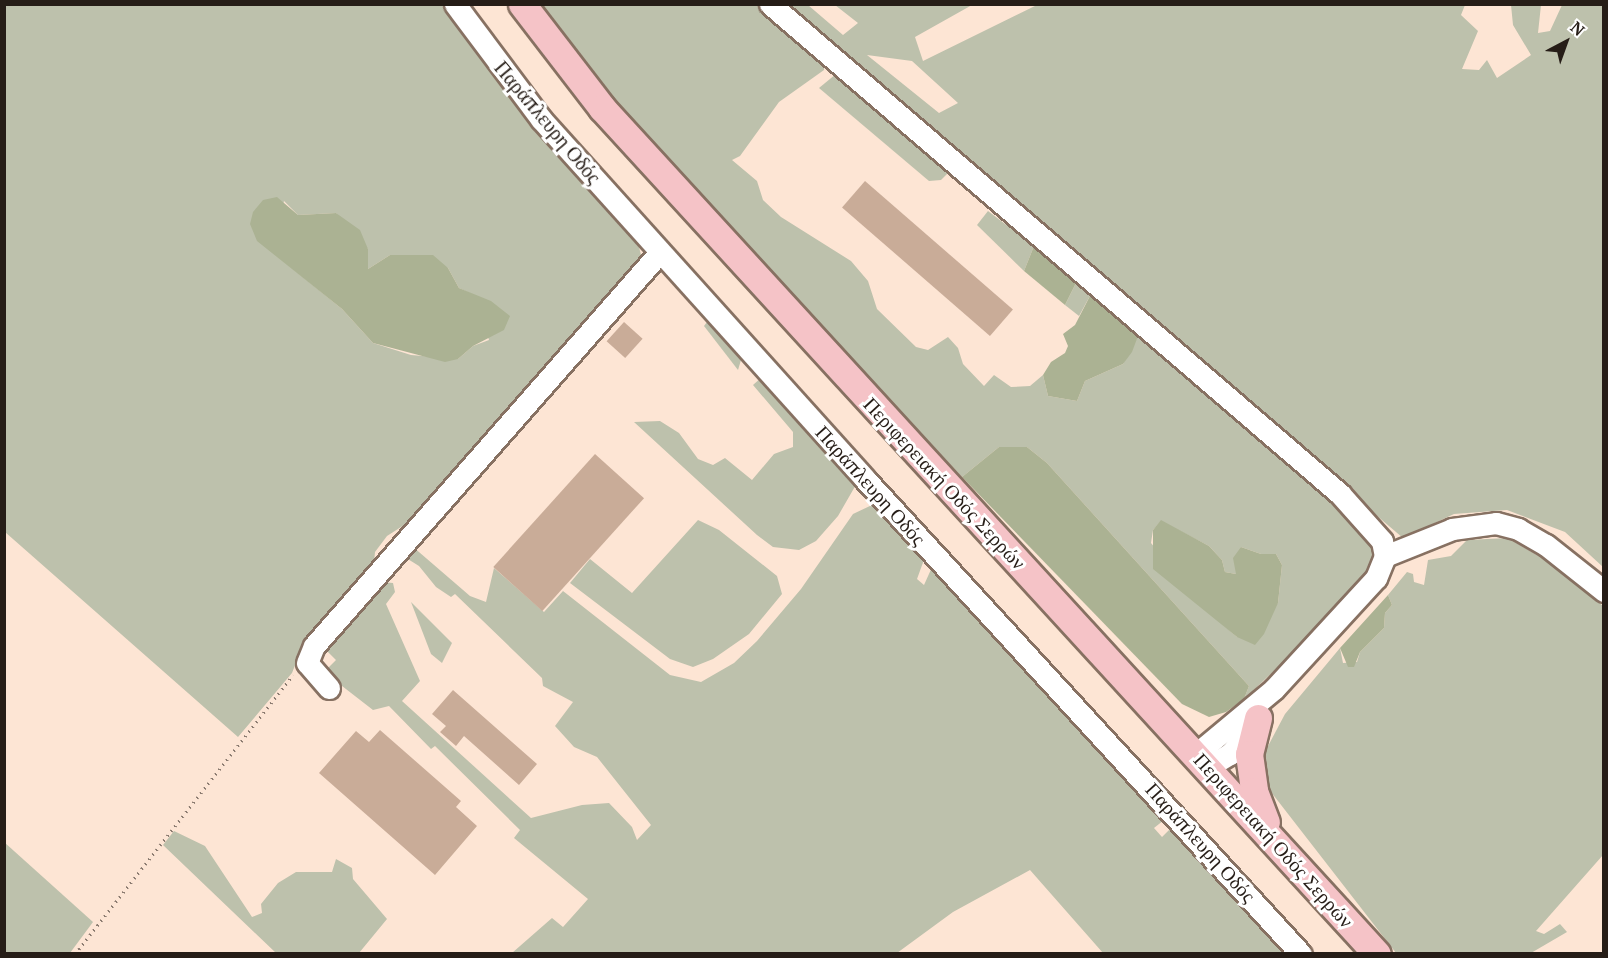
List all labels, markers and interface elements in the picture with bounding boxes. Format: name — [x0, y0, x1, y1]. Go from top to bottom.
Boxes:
north arrow — [1536, 12, 1596, 72]
text: N — [1566, 16, 1590, 41]
street label: Παράπλευρη Οδός — [490, 56, 606, 188]
street label: Περιφερειακή Οδός Σερρών — [859, 392, 1031, 574]
street label: Παράπλευρη Οδός — [811, 420, 931, 550]
street label: Περιφερειακή Οδός Σερρών — [1189, 748, 1359, 932]
street label: Παράπλευρη Οδός — [1141, 777, 1261, 907]

